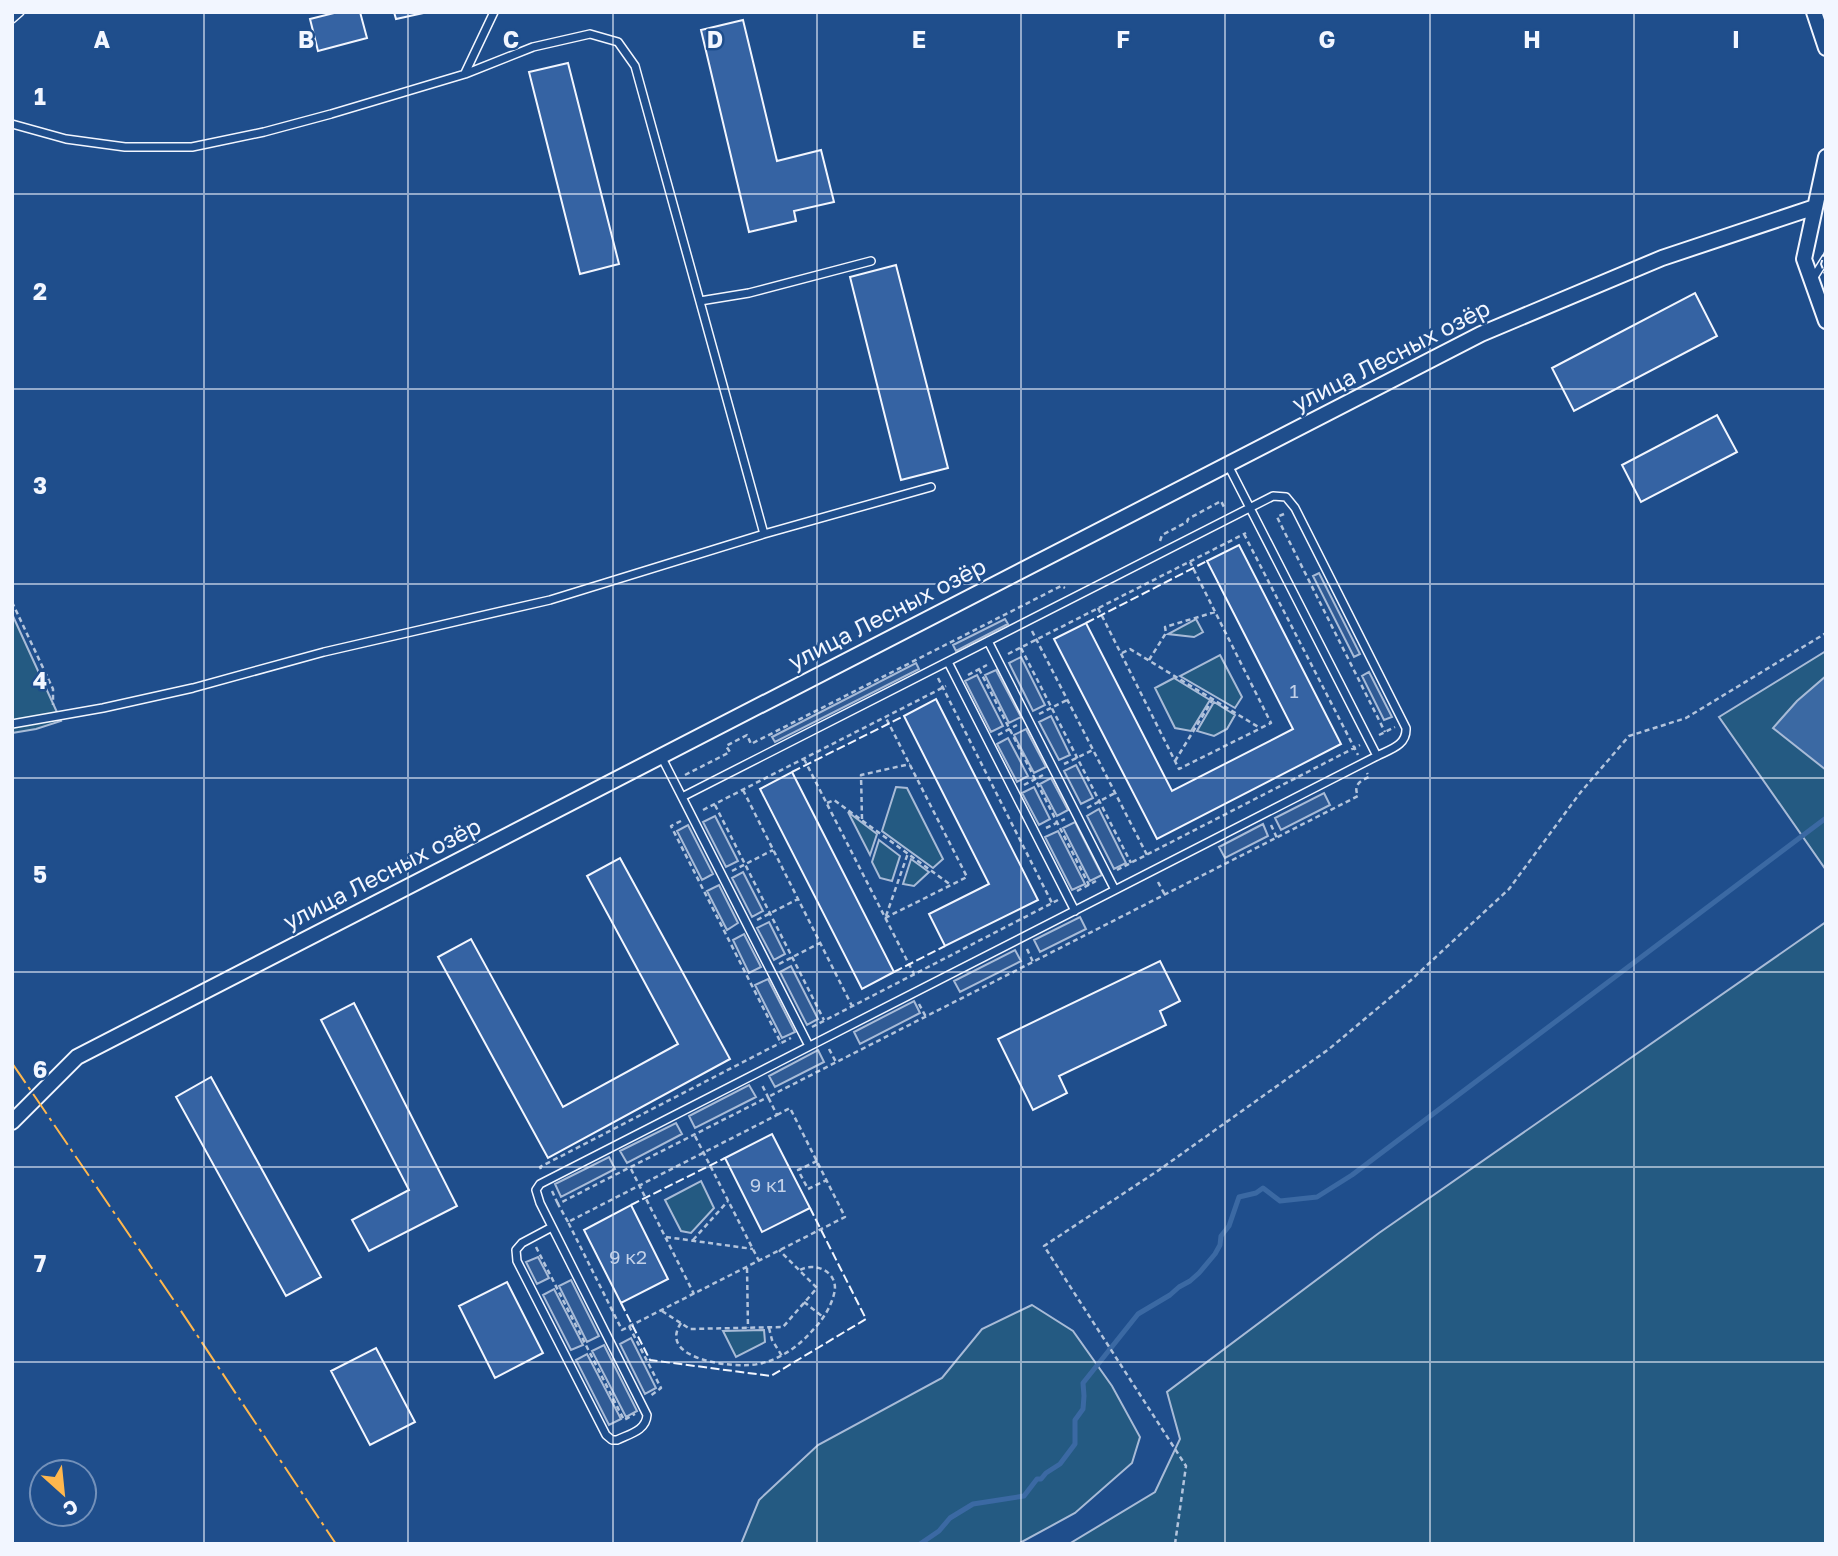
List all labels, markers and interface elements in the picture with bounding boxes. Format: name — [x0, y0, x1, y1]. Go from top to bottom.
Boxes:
text: A — [94, 25, 111, 53]
text: B — [298, 25, 314, 53]
text: C — [503, 25, 519, 53]
text: D — [707, 25, 723, 53]
text: E — [912, 25, 926, 53]
text: F — [1116, 25, 1130, 53]
text: G — [1319, 25, 1335, 53]
text: H — [1523, 25, 1541, 53]
text: I — [1732, 25, 1740, 53]
text: 1 — [34, 82, 46, 110]
text: 2 — [33, 277, 47, 305]
street label: улица Лесных озёр — [1287, 293, 1494, 417]
text: 3 — [33, 471, 47, 499]
street label: улица Лесных озёр — [783, 551, 990, 675]
text: 4 — [33, 666, 47, 694]
house number: 1 — [1289, 679, 1299, 702]
street label: улица Лесных озёр — [278, 811, 485, 935]
text: 5 — [33, 860, 47, 888]
text: 6 — [33, 1055, 47, 1083]
house number: 9 к1 — [750, 1173, 786, 1196]
house number: 9 к2 — [609, 1245, 647, 1268]
text: 7 — [34, 1249, 46, 1277]
north arrow — [28, 1458, 98, 1528]
text: С — [60, 1495, 82, 1522]

